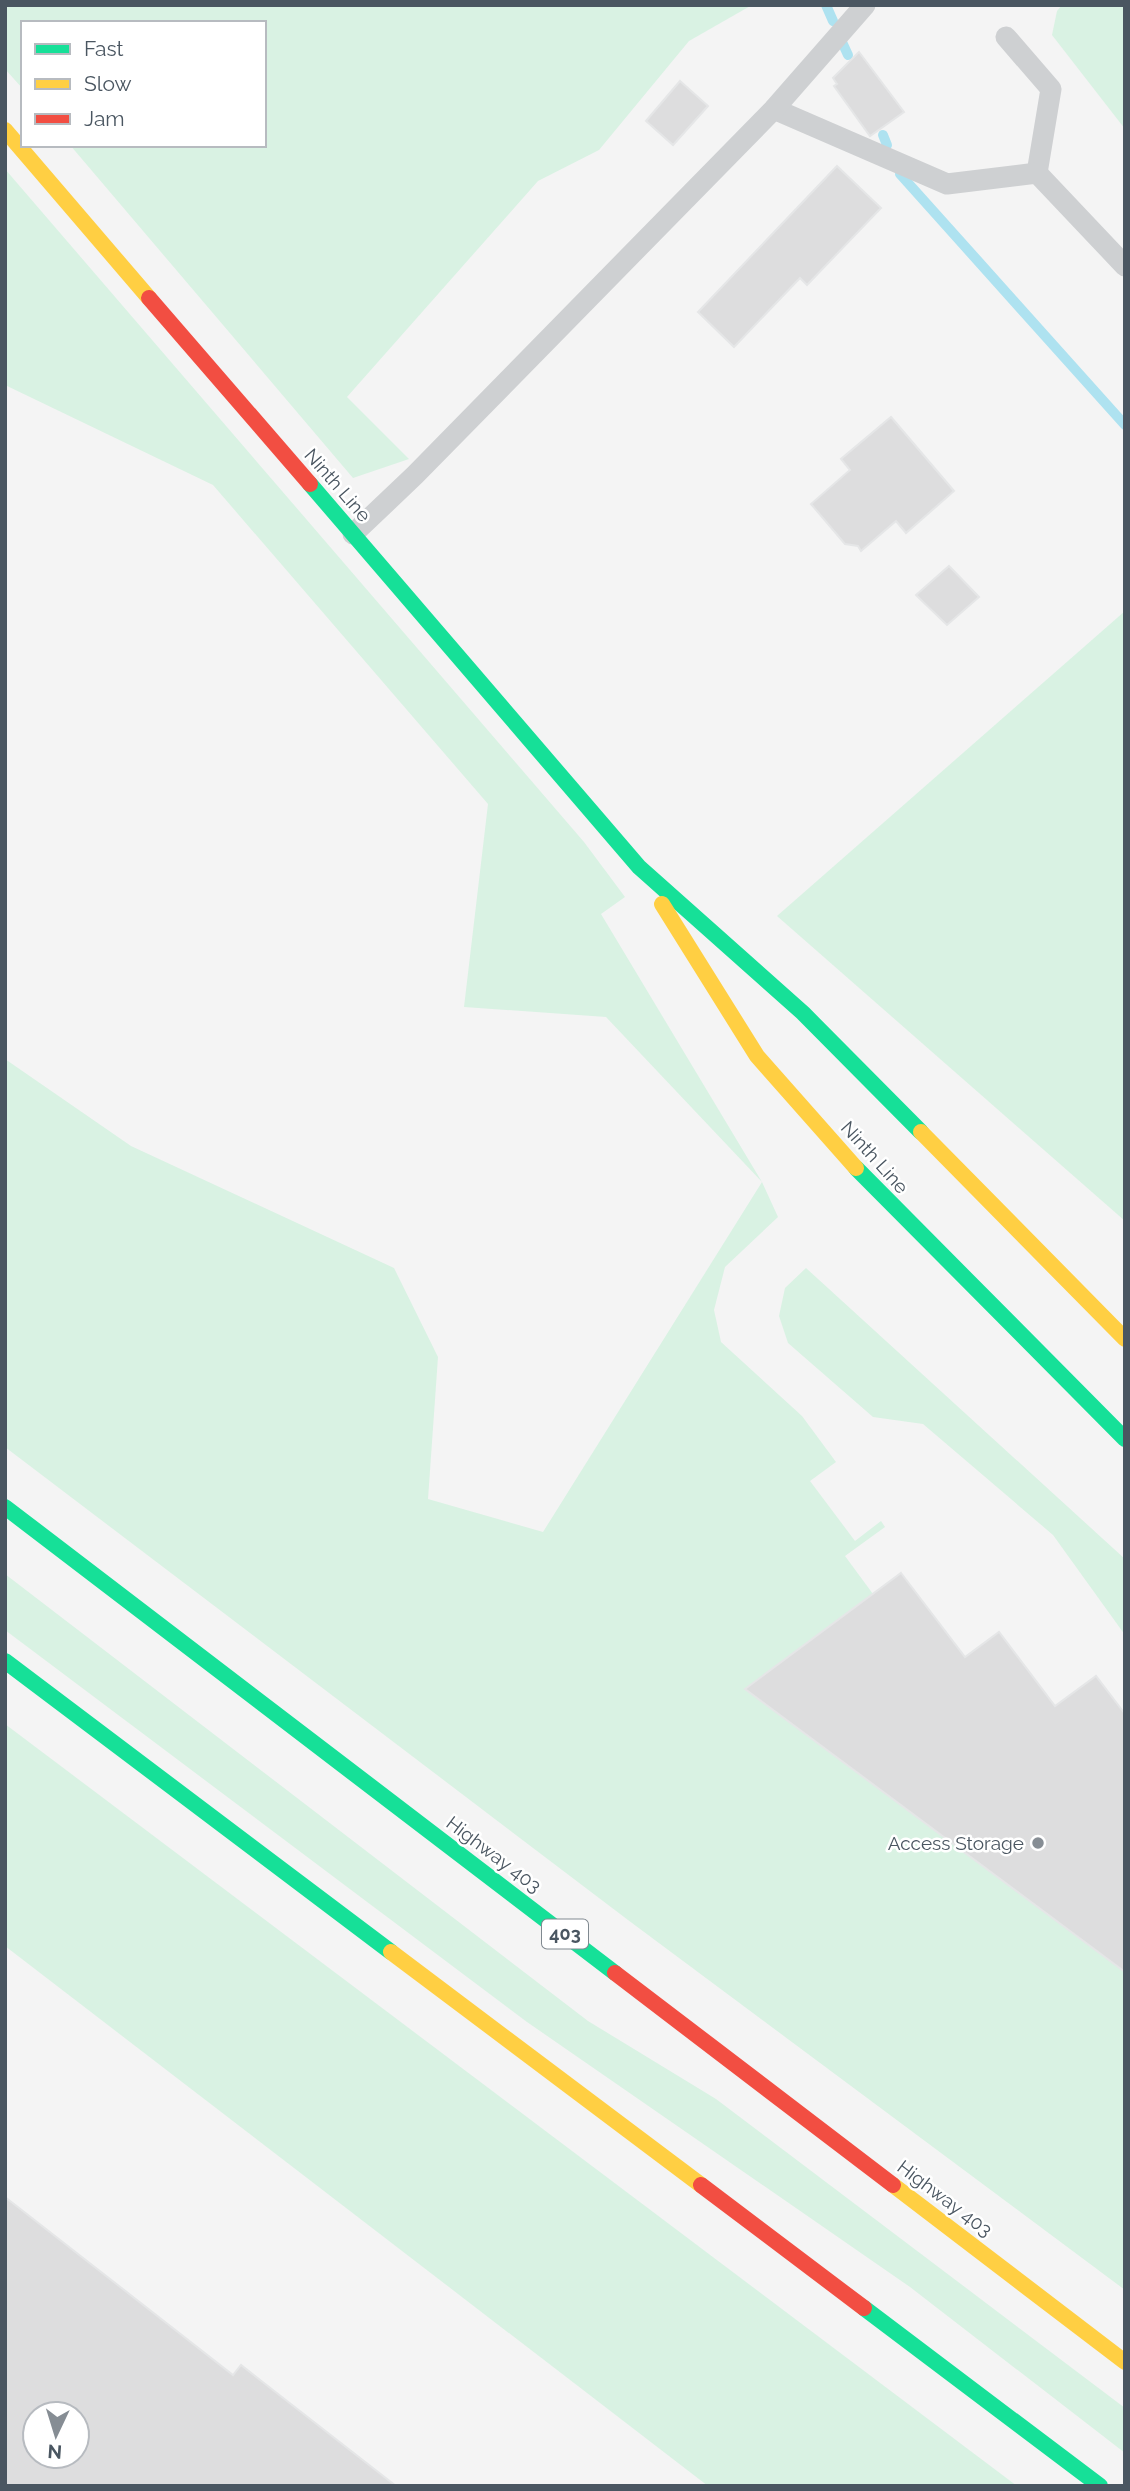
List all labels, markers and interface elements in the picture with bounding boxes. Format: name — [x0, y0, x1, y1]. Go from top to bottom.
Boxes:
legend — [21, 21, 266, 147]
text: Fast — [84, 36, 124, 61]
text: Slow — [84, 71, 132, 96]
text: Jam — [84, 106, 125, 131]
street label: Ninth Line — [300, 444, 376, 526]
street label: Ninth Line — [837, 1116, 913, 1198]
street label: Highway 403 — [442, 1811, 546, 1897]
place label: Access Storage — [888, 1832, 1024, 1854]
marker: Access Storage — [1030, 1835, 1046, 1851]
road number: 403 — [542, 1920, 588, 1948]
street label: Highway 403 — [893, 2155, 997, 2241]
north arrow — [21, 2400, 91, 2470]
text: N — [47, 2440, 63, 2463]

